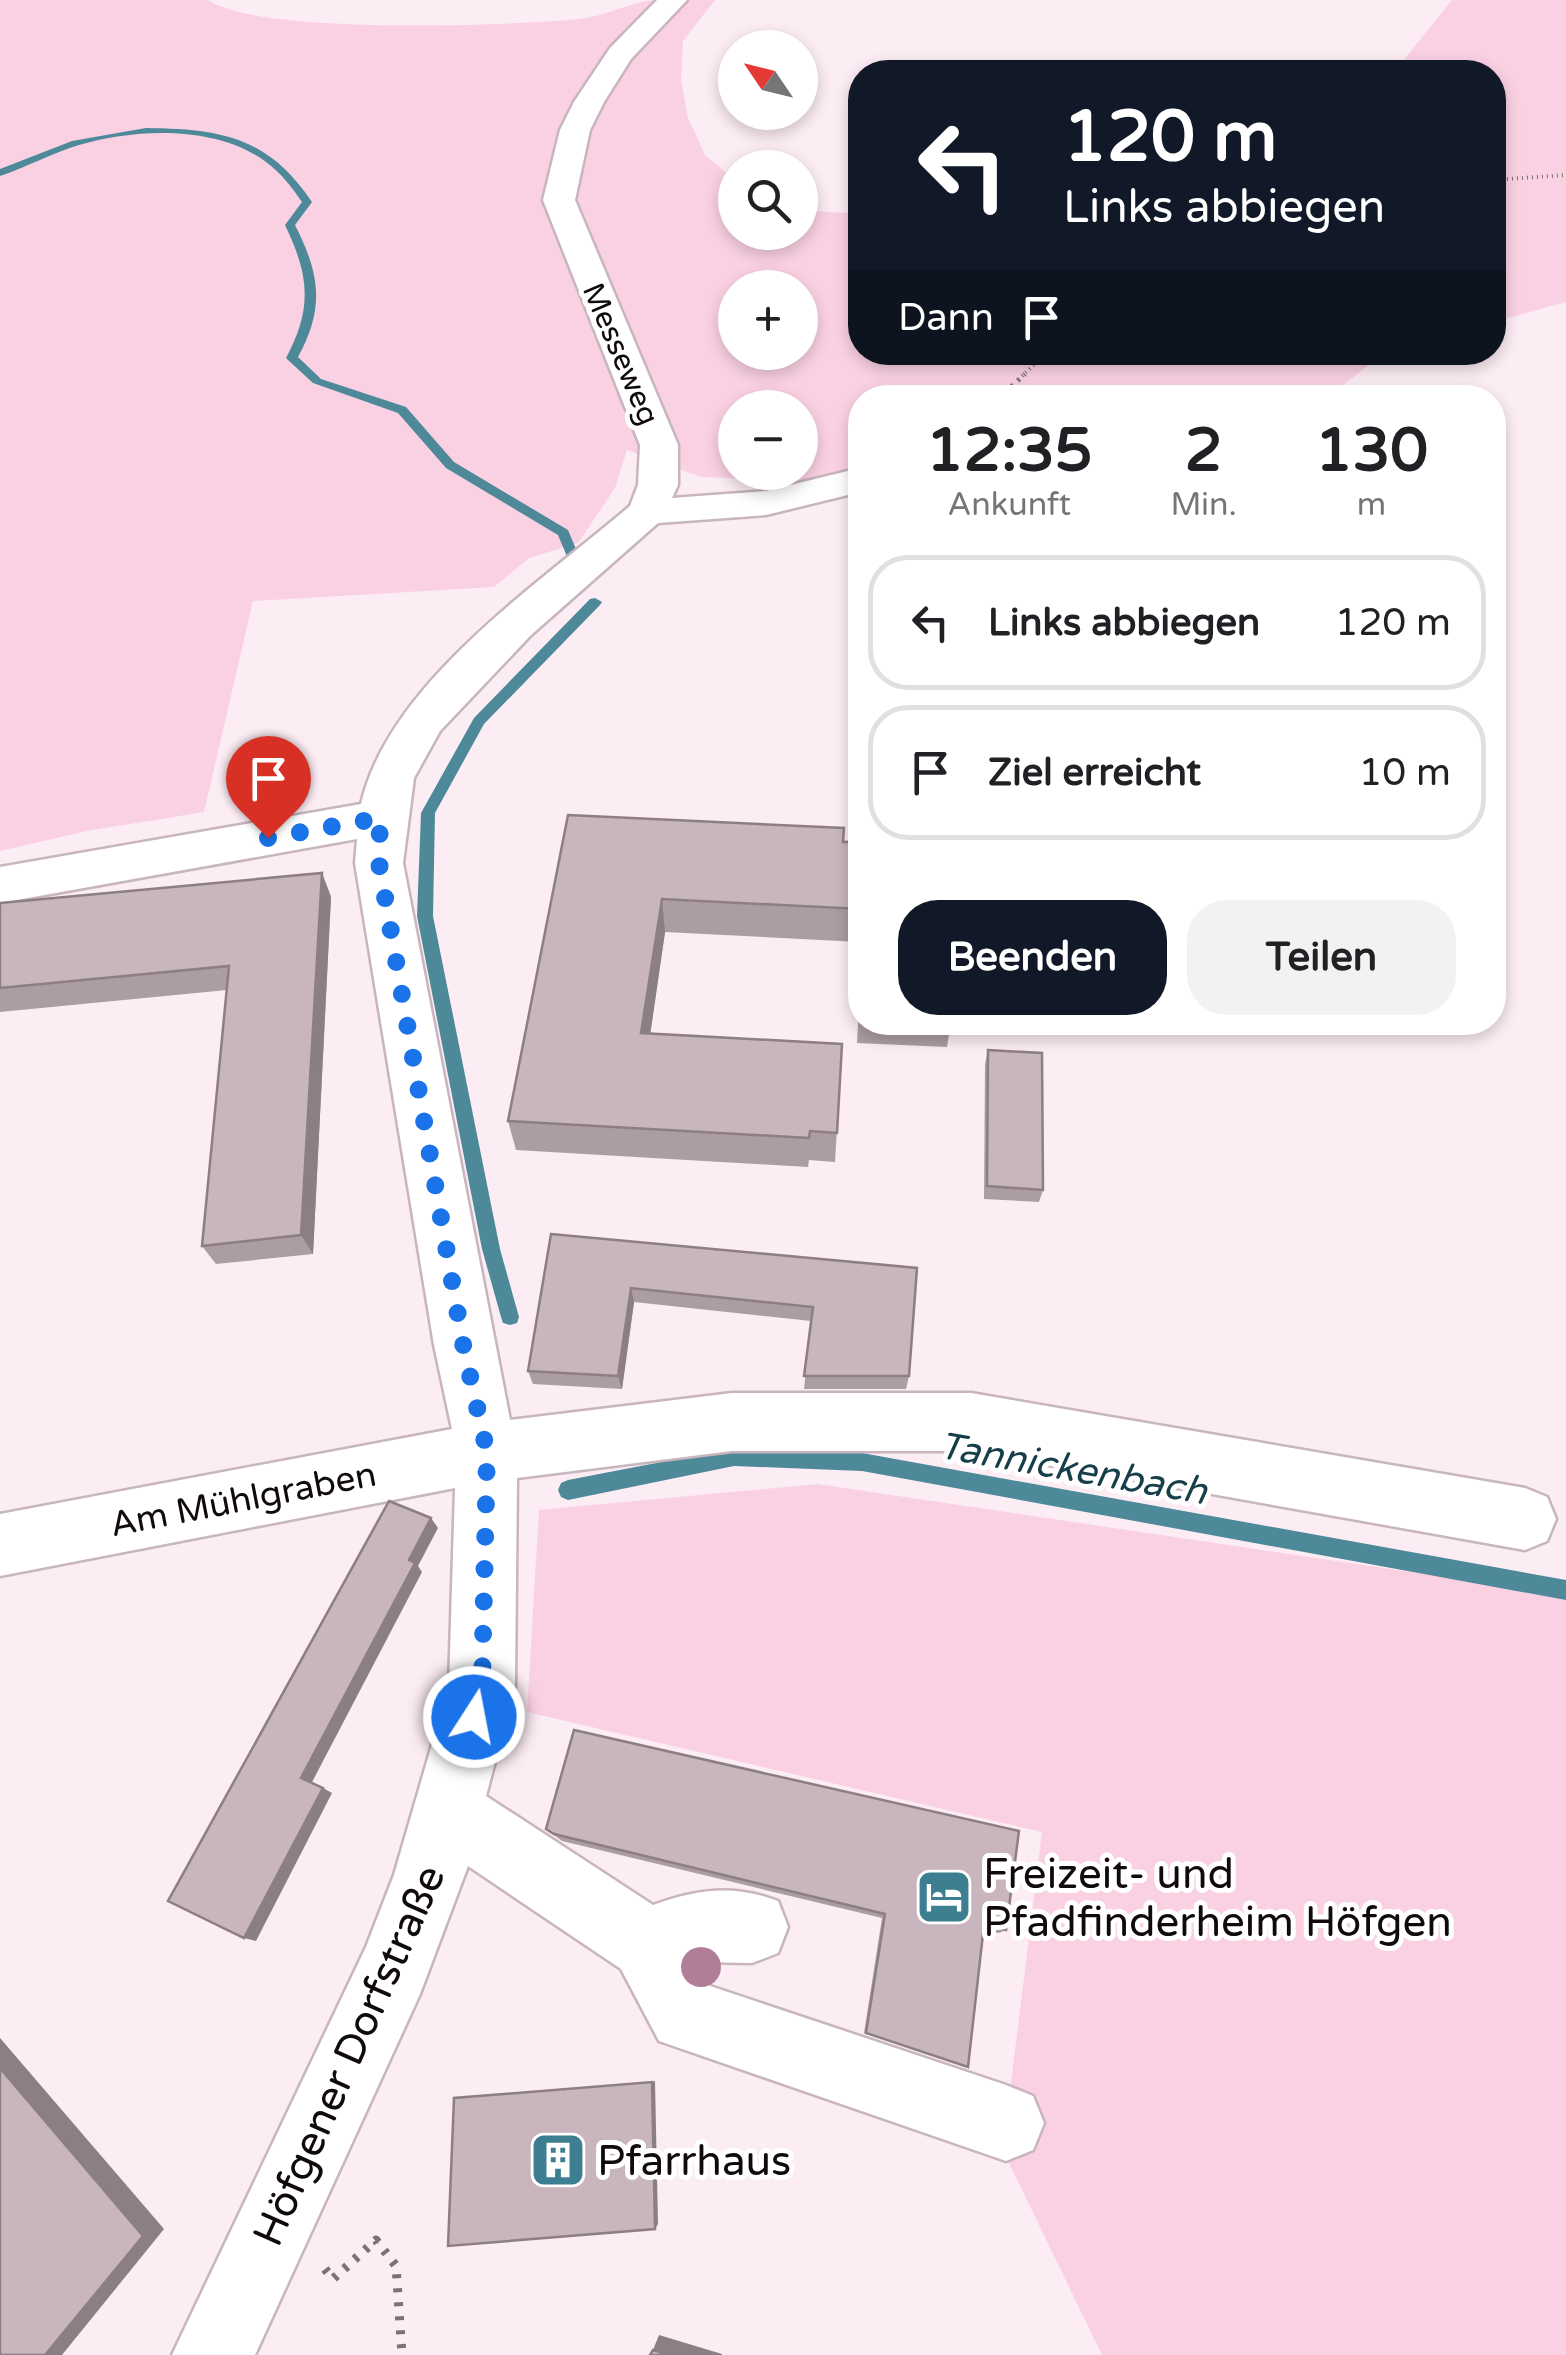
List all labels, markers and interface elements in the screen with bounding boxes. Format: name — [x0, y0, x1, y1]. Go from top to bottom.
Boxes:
north arrow — [718, 30, 818, 130]
map controls — [718, 30, 818, 490]
text: 120 m — [1063, 96, 1277, 180]
icon: left — [898, 100, 1028, 230]
button: search — [718, 150, 818, 250]
text: Links abbiegen — [1063, 181, 1385, 235]
button: + — [718, 270, 818, 370]
street label: Messeweg — [574, 278, 667, 431]
icon: arrive — [1014, 290, 1069, 345]
text: Dann — [898, 295, 994, 341]
button: − — [718, 390, 818, 490]
text: 12:35 — [926, 415, 1092, 487]
text: 2 — [1185, 415, 1222, 487]
text: 130 — [1315, 415, 1428, 487]
text: Ankunft — [948, 486, 1071, 524]
text: Min. — [1170, 486, 1237, 524]
text: m — [1357, 486, 1386, 524]
icon: left — [903, 595, 958, 650]
text: Links abbiegen — [988, 600, 1260, 646]
text: 120 m — [1335, 600, 1451, 646]
pin — [226, 736, 311, 839]
icon: arrive — [903, 745, 958, 800]
text: Ziel erreicht — [988, 750, 1201, 796]
text: 10 m — [1359, 750, 1451, 796]
icon: arrive — [241, 751, 296, 806]
button: Beenden — [898, 900, 1167, 1015]
button: Teilen — [1187, 900, 1456, 1015]
water label: Tannickenbach — [935, 1423, 1211, 1515]
street label: Am Mühlgraben — [107, 1454, 380, 1546]
position arrow — [422, 1665, 526, 1769]
place label: Freizeit- und Pfadfinderheim Höfgen — [983, 1849, 1452, 1948]
street label: Höfgener Dorfstraße — [242, 1857, 456, 2254]
hotel icon: Freizeit- und Pfadfinderheim Höfgen — [914, 1867, 974, 1927]
building icon: Pfarrhaus — [528, 2130, 588, 2190]
place label: Pfarrhaus — [597, 2136, 791, 2187]

